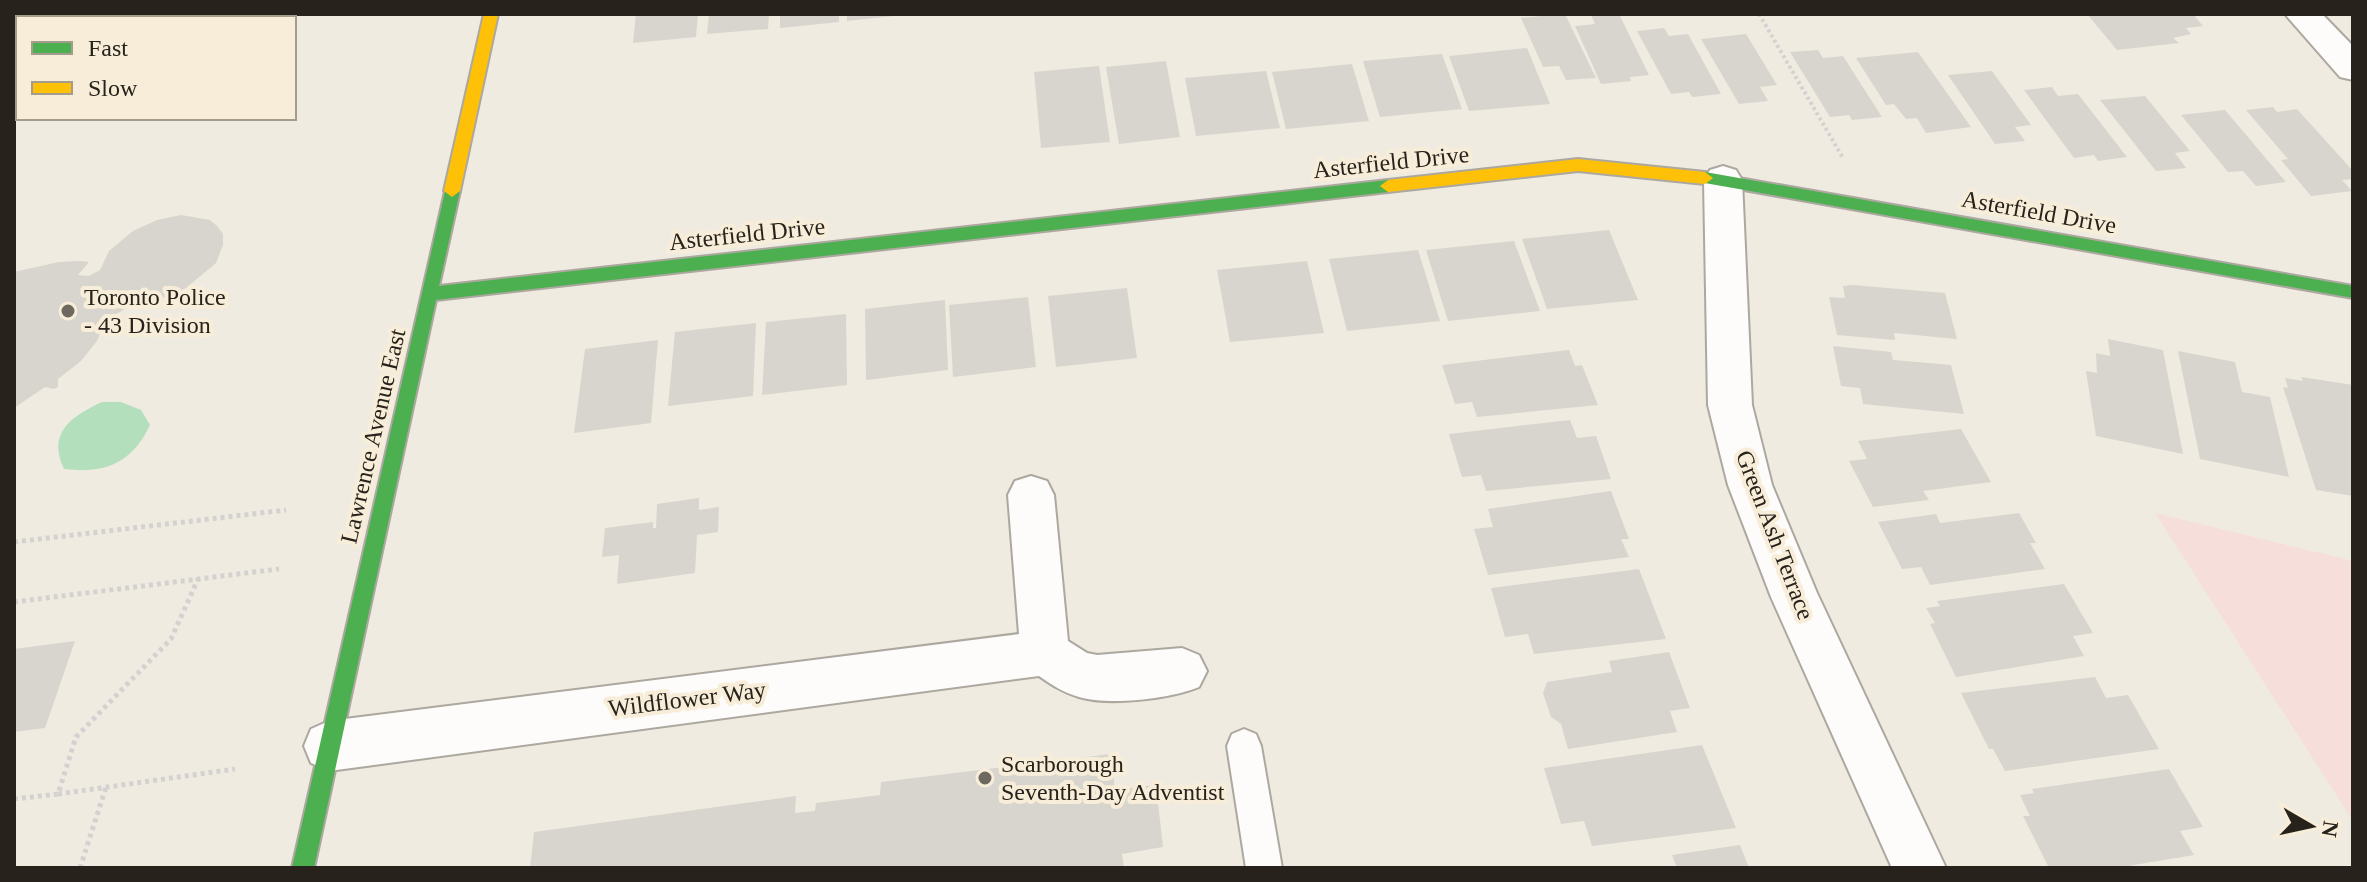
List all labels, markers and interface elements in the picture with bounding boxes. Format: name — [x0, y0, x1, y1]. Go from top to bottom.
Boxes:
legend — [16, 16, 296, 120]
text: Fast — [88, 35, 128, 61]
text: Slow — [88, 75, 138, 101]
street label: Asterfield Drive — [1312, 141, 1470, 183]
street label: Asterfield Drive — [1960, 186, 2118, 238]
street label: Asterfield Drive — [668, 213, 826, 255]
place label: Toronto Police - 43 Division — [84, 284, 226, 338]
marker: Toronto Police - 43 Division — [59, 302, 77, 320]
street label: Lawrence Avenue East — [336, 326, 410, 546]
street label: Green Ash Terrace — [1731, 447, 1819, 623]
street label: Wildflower Way — [607, 676, 767, 722]
place label: Scarborough Seventh-Day Adventist — [1001, 751, 1225, 805]
marker: Scarborough Seventh-Day Adventist — [976, 769, 994, 787]
north arrow — [2271, 786, 2351, 866]
text: N — [2317, 819, 2344, 839]

